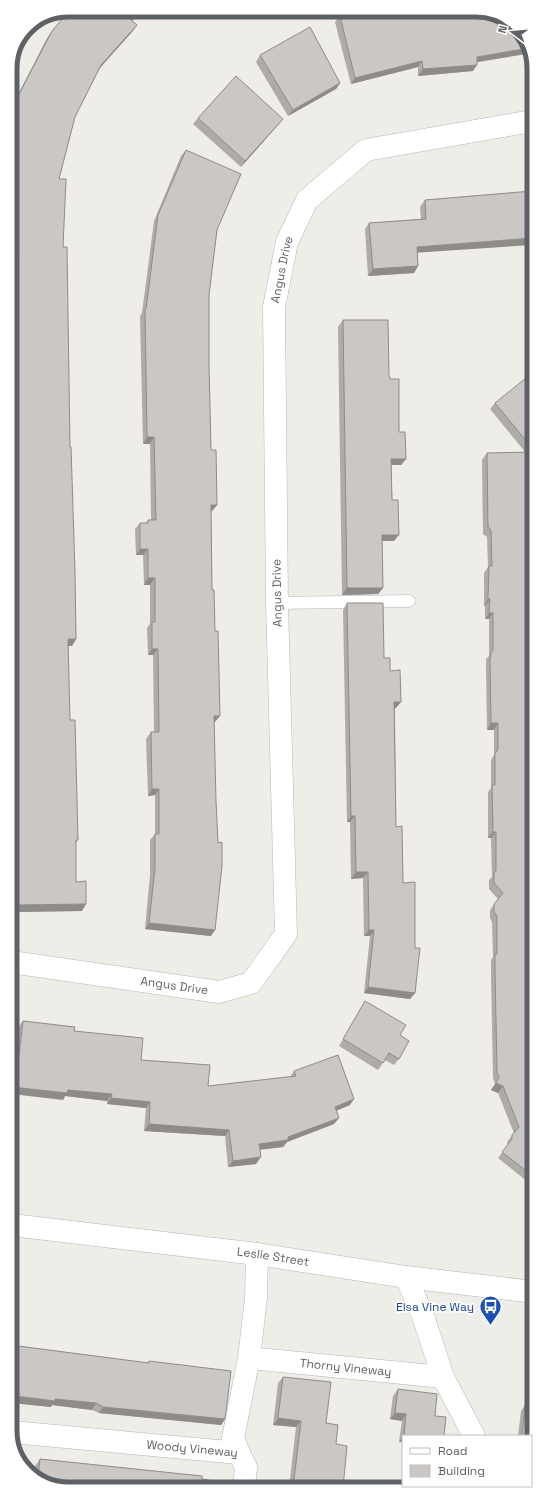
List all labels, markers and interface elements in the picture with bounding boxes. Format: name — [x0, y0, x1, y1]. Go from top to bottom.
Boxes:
north arrow — [492, 12, 532, 52]
text: N — [495, 24, 510, 35]
street label: Angus Drive — [267, 233, 297, 305]
street label: Angus Drive — [268, 559, 286, 627]
street label: Angus Drive — [139, 973, 209, 998]
street label: Leslie Street — [236, 1244, 310, 1270]
bus stop icon: Elsa Vine Way — [477, 1294, 503, 1327]
place label: Elsa Vine Way — [396, 1299, 474, 1315]
street label: Thorny Vineway — [299, 1355, 392, 1380]
legend — [402, 1435, 532, 1487]
street label: Woody Vineway — [146, 1436, 239, 1461]
text: Road — [438, 1443, 467, 1459]
text: Building — [438, 1463, 485, 1479]

